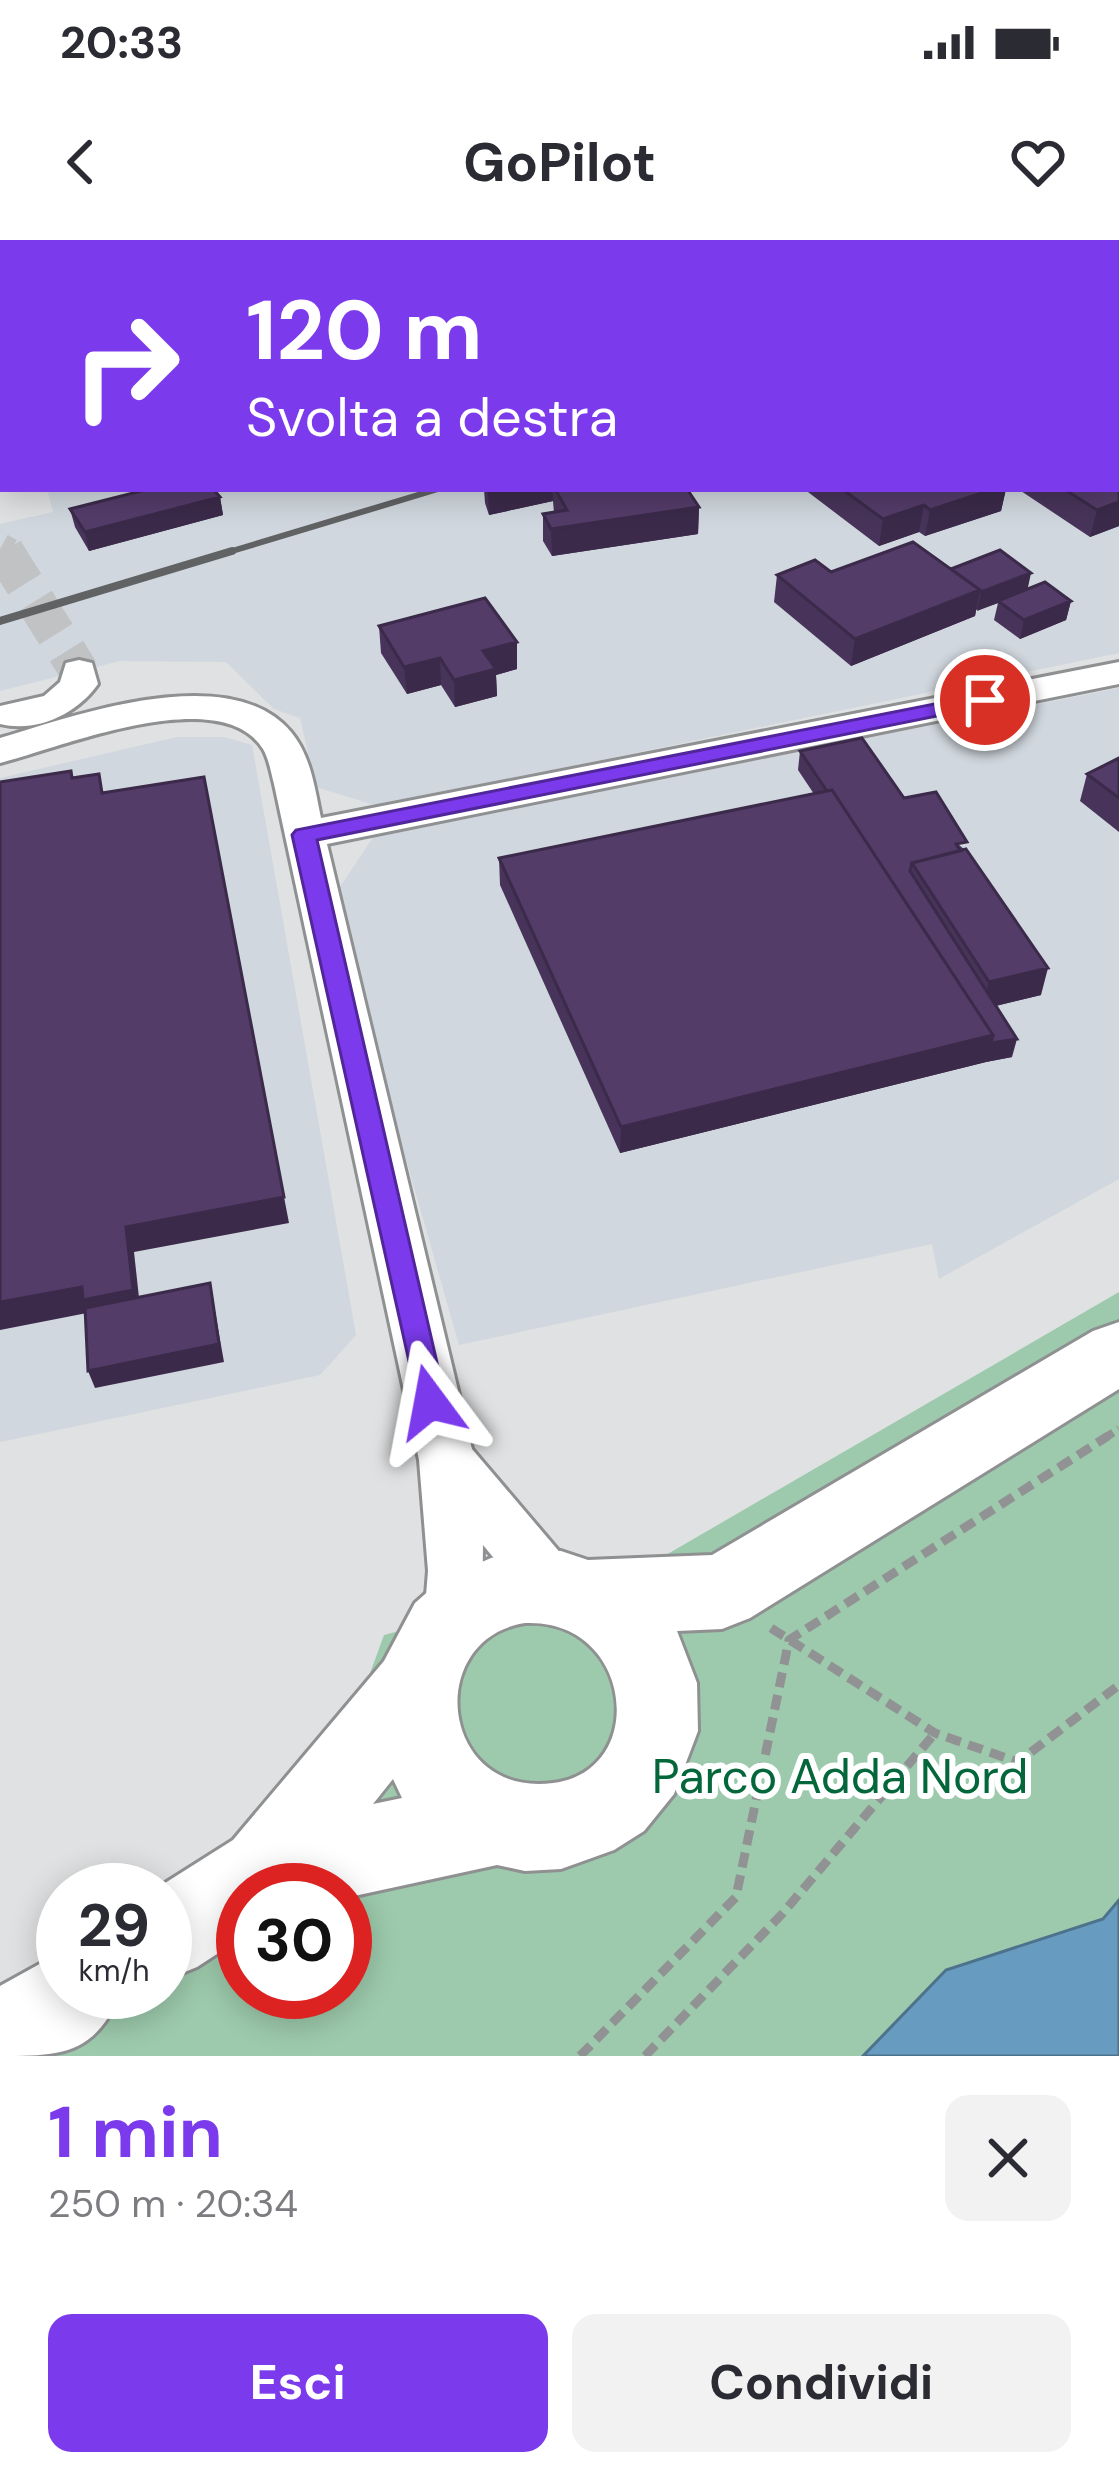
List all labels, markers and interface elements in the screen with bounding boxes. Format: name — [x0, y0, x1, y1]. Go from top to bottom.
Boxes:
text: 20:33 — [60, 13, 183, 72]
text: GoPilot — [463, 127, 656, 198]
icon: back — [48, 129, 114, 195]
icon: heart — [1005, 129, 1071, 195]
text: 120 m — [246, 276, 483, 385]
icon: right — [48, 288, 204, 444]
text: Svolta a destra — [246, 382, 618, 453]
pin — [934, 649, 1036, 751]
icon: arrive — [952, 667, 1018, 733]
position arrow — [367, 1339, 493, 1465]
park label: Parco Adda Nord — [652, 1745, 1028, 1808]
speed limit sign: 30 — [216, 1863, 372, 2019]
text: 29 — [78, 1886, 150, 1965]
text: km/h — [79, 1951, 149, 1990]
text: 1 min — [48, 2086, 223, 2179]
button: close — [945, 2095, 1071, 2221]
text: 250 m · 20:34 — [48, 2178, 298, 2229]
button: Esci — [48, 2314, 548, 2452]
button: Condividi — [572, 2314, 1071, 2452]

